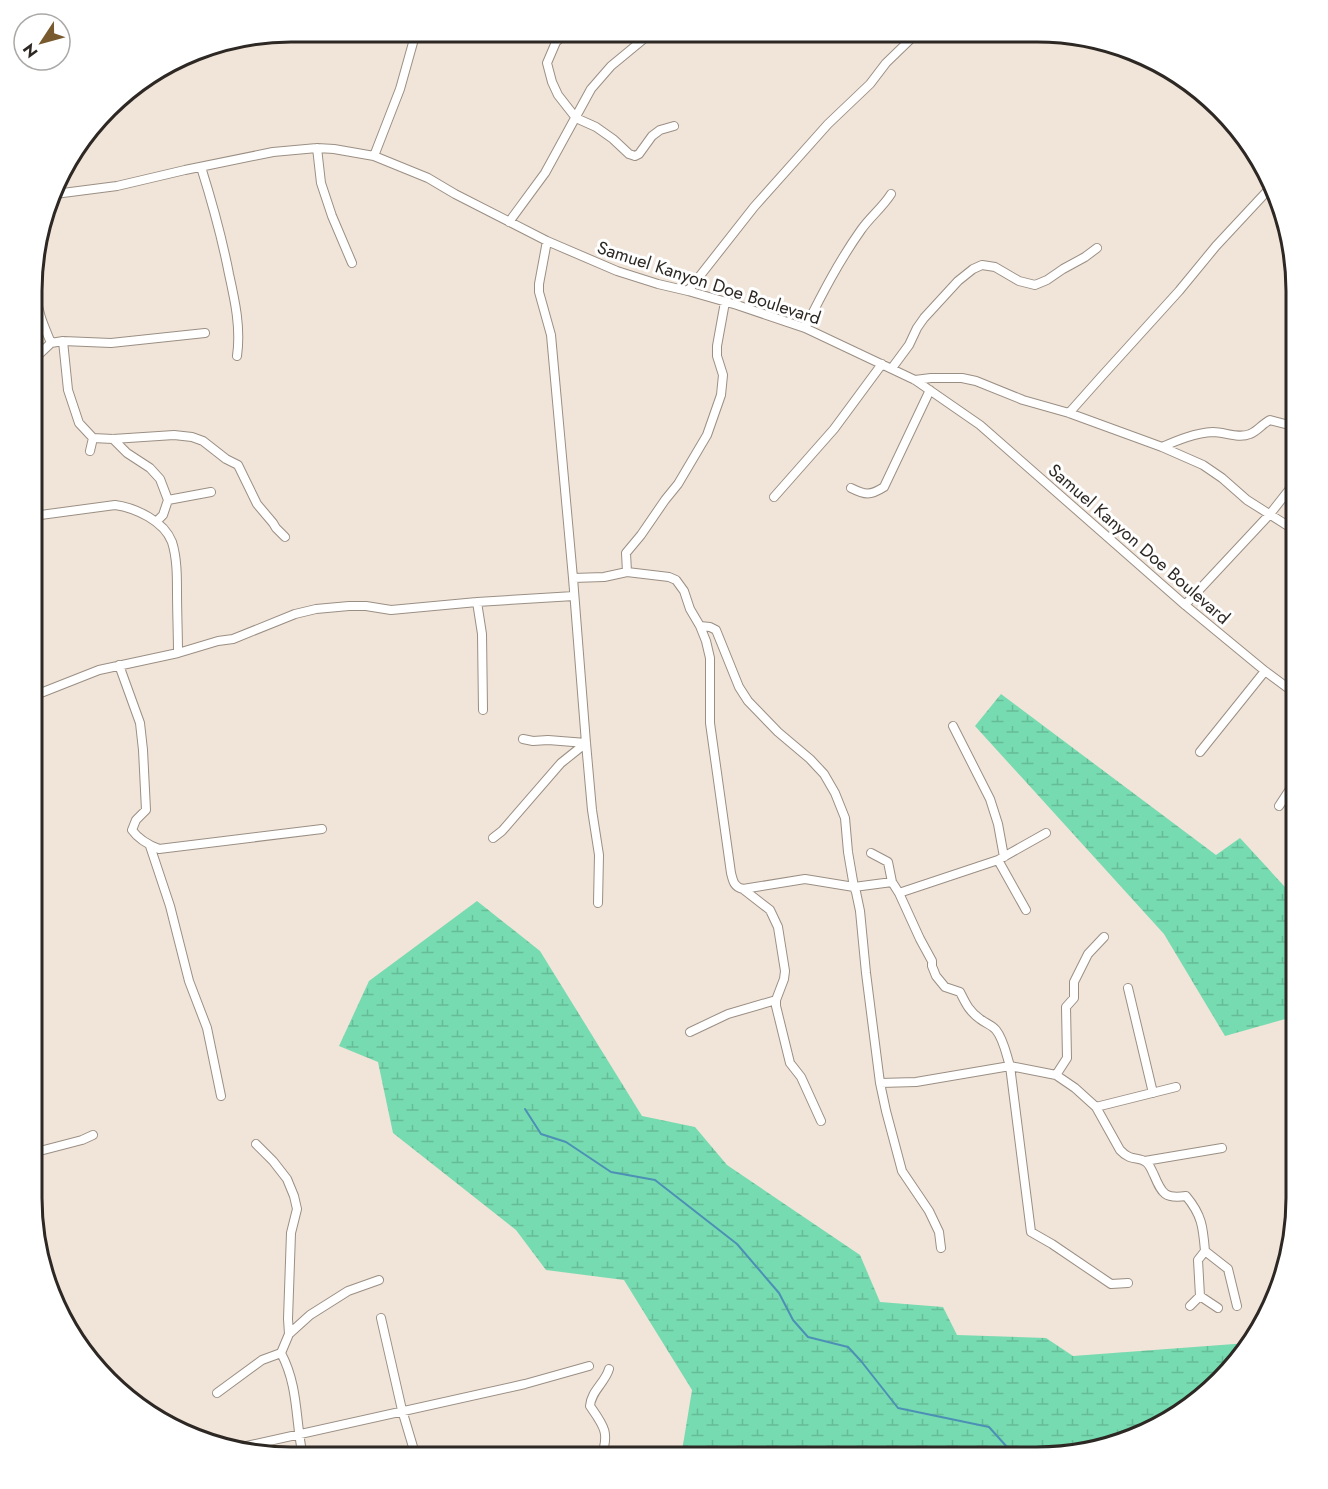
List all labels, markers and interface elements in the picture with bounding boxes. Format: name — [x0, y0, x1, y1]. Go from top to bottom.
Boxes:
north arrow — [12, 12, 72, 72]
text: N — [17, 39, 43, 62]
street label: Samuel Kanyon Doe Boulevard — [594, 235, 824, 331]
street label: Samuel Kanyon Doe Boulevard — [1042, 458, 1236, 630]

